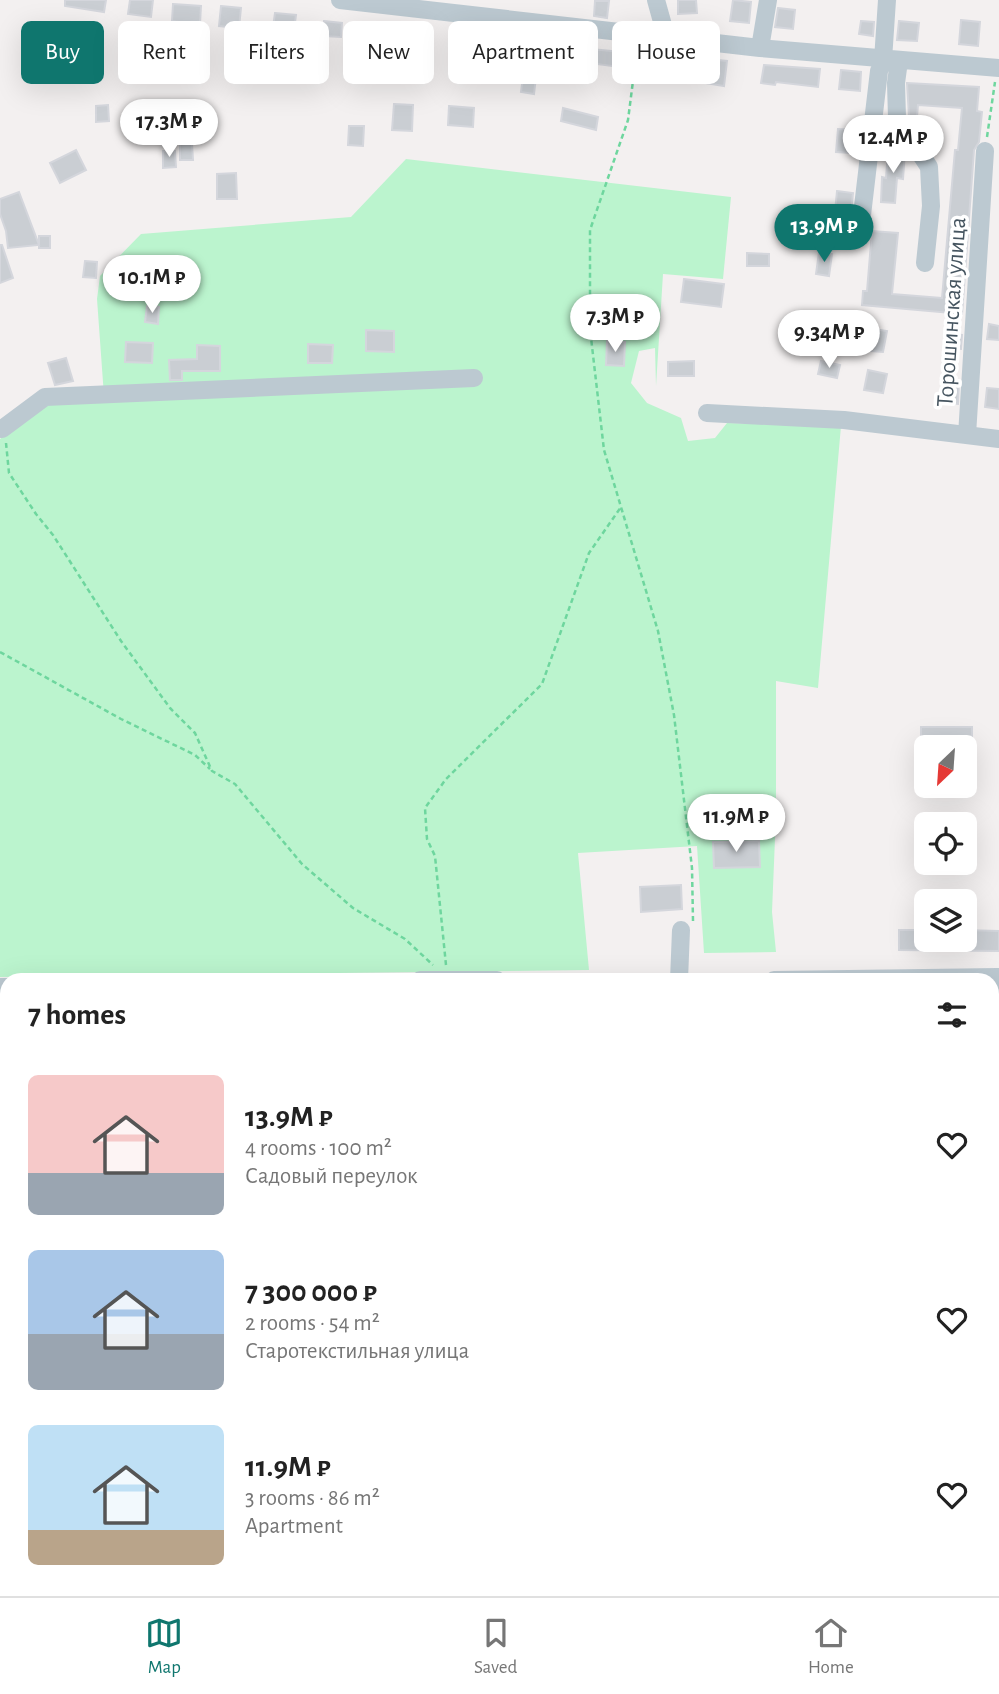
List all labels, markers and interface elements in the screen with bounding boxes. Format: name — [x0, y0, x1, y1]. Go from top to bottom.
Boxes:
chip: Buy — [21, 21, 104, 84]
chip: Rent — [118, 21, 210, 84]
chip: Filters — [224, 21, 329, 84]
chip: New — [343, 21, 434, 84]
chip: Apartment — [448, 21, 598, 84]
chip: House — [612, 21, 720, 84]
pin: 17.3M ₽ — [104, 100, 234, 159]
text: 17.3M ₽ — [136, 110, 202, 133]
pin: 12.4M ₽ — [828, 116, 958, 175]
text: 12.4M ₽ — [859, 126, 927, 149]
pin: 13.9M ₽ — [759, 204, 889, 264]
text: 13.9M ₽ — [790, 215, 858, 238]
street label: Торошинская улица — [933, 216, 971, 408]
pin: 10.1M ₽ — [87, 256, 217, 315]
text: 10.1M ₽ — [119, 266, 185, 289]
pin: 7.3M ₽ — [558, 294, 672, 354]
text: 7.3M ₽ — [586, 305, 644, 328]
pin: 9.34M ₽ — [764, 310, 894, 370]
text: 9.34M ₽ — [794, 321, 864, 344]
north arrow — [914, 735, 976, 798]
map controls — [914, 735, 977, 952]
pin: 11.9M ₽ — [671, 794, 801, 854]
text: 11.9M ₽ — [703, 805, 769, 828]
button: locate — [914, 812, 977, 875]
button: layers — [914, 889, 977, 952]
icon: filters — [933, 996, 971, 1034]
text: 7 homes — [28, 1000, 126, 1030]
text: 13.9M ₽ — [245, 1102, 333, 1132]
icon: home — [84, 1103, 168, 1187]
icon: heart — [933, 1126, 971, 1164]
text: 4 rooms · 100 m² — [245, 1137, 392, 1160]
text: Садовый переулок — [245, 1165, 418, 1188]
text: 7 300 000 ₽ — [245, 1277, 377, 1307]
icon: home — [84, 1278, 168, 1362]
icon: heart — [933, 1301, 971, 1339]
text: 2 rooms · 54 m² — [245, 1312, 380, 1335]
text: Старотекстильная улица — [245, 1340, 469, 1363]
text: 11.9M ₽ — [245, 1452, 330, 1482]
icon: home — [84, 1453, 168, 1537]
icon: heart — [933, 1476, 971, 1514]
text: 3 rooms · 86 m² — [245, 1487, 380, 1510]
text: Apartment — [245, 1515, 343, 1538]
tab: Map — [145, 1614, 183, 1679]
tab: Saved — [474, 1614, 517, 1679]
tab: Home — [808, 1614, 854, 1679]

